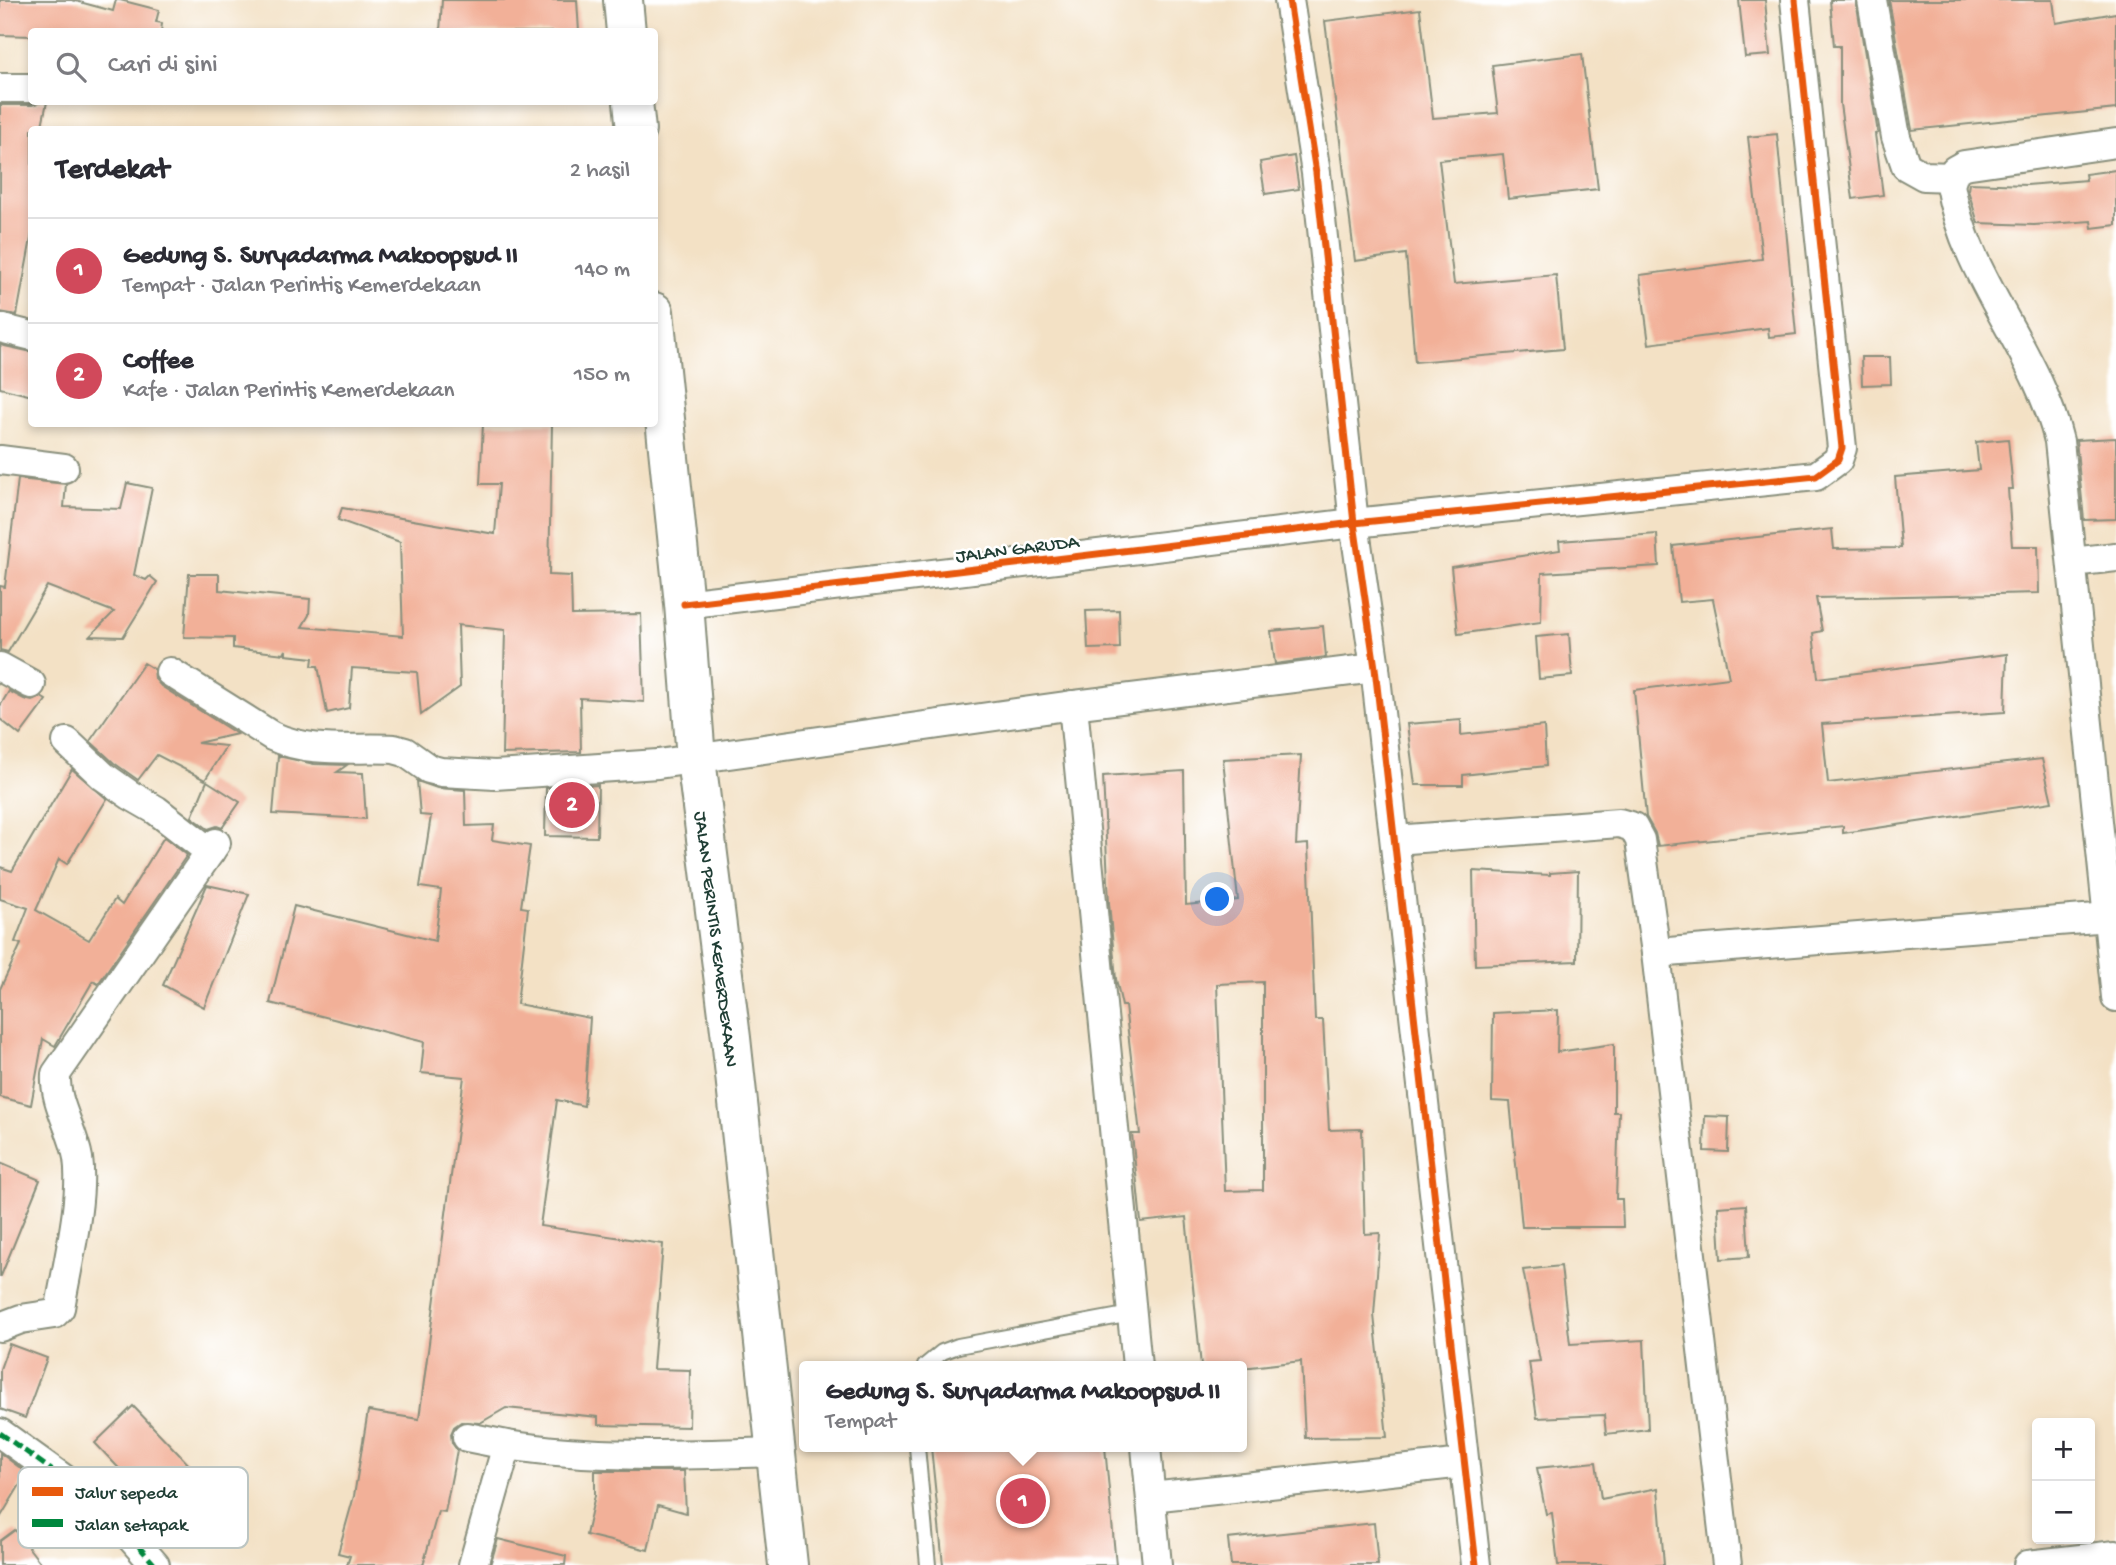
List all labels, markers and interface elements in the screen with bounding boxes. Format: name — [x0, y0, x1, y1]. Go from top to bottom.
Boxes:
search box — [28, 28, 658, 105]
icon: search — [52, 48, 90, 86]
text: Cari di sini — [108, 51, 218, 82]
text: Terdekat — [56, 154, 169, 189]
text: 2 hasil — [570, 158, 630, 185]
text: Gedung S. Suryadarma Makoopsud II — [123, 242, 518, 273]
text: 1 — [74, 257, 84, 284]
text: 140 m — [575, 257, 630, 284]
text: Tempat · Jalan Perintis Kemerdekaan — [123, 273, 481, 300]
text: Coffee — [123, 347, 193, 378]
text: 2 — [73, 362, 85, 389]
text: 150 m — [574, 362, 630, 389]
text: Kafe · Jalan Perintis Kemerdekaan — [123, 378, 454, 405]
street label: JALAN GARUDA — [954, 531, 1082, 569]
pin: 2 — [549, 779, 595, 831]
street label: JALAN PERINTIS KEMERDEKAAN — [687, 810, 742, 1069]
your location — [1200, 882, 1234, 916]
popup — [799, 1361, 1247, 1452]
text: Gedung S. Suryadarma Makoopsud II — [825, 1378, 1221, 1409]
text: Tempat — [825, 1409, 896, 1436]
map controls — [2032, 1418, 2095, 1544]
button: + — [2032, 1418, 2095, 1481]
legend — [18, 1467, 248, 1548]
pin: 1 — [1000, 1475, 1046, 1527]
button: − — [2032, 1481, 2095, 1544]
text: Jalur sepeda — [75, 1483, 179, 1506]
text: Jalan setapak — [75, 1515, 189, 1538]

